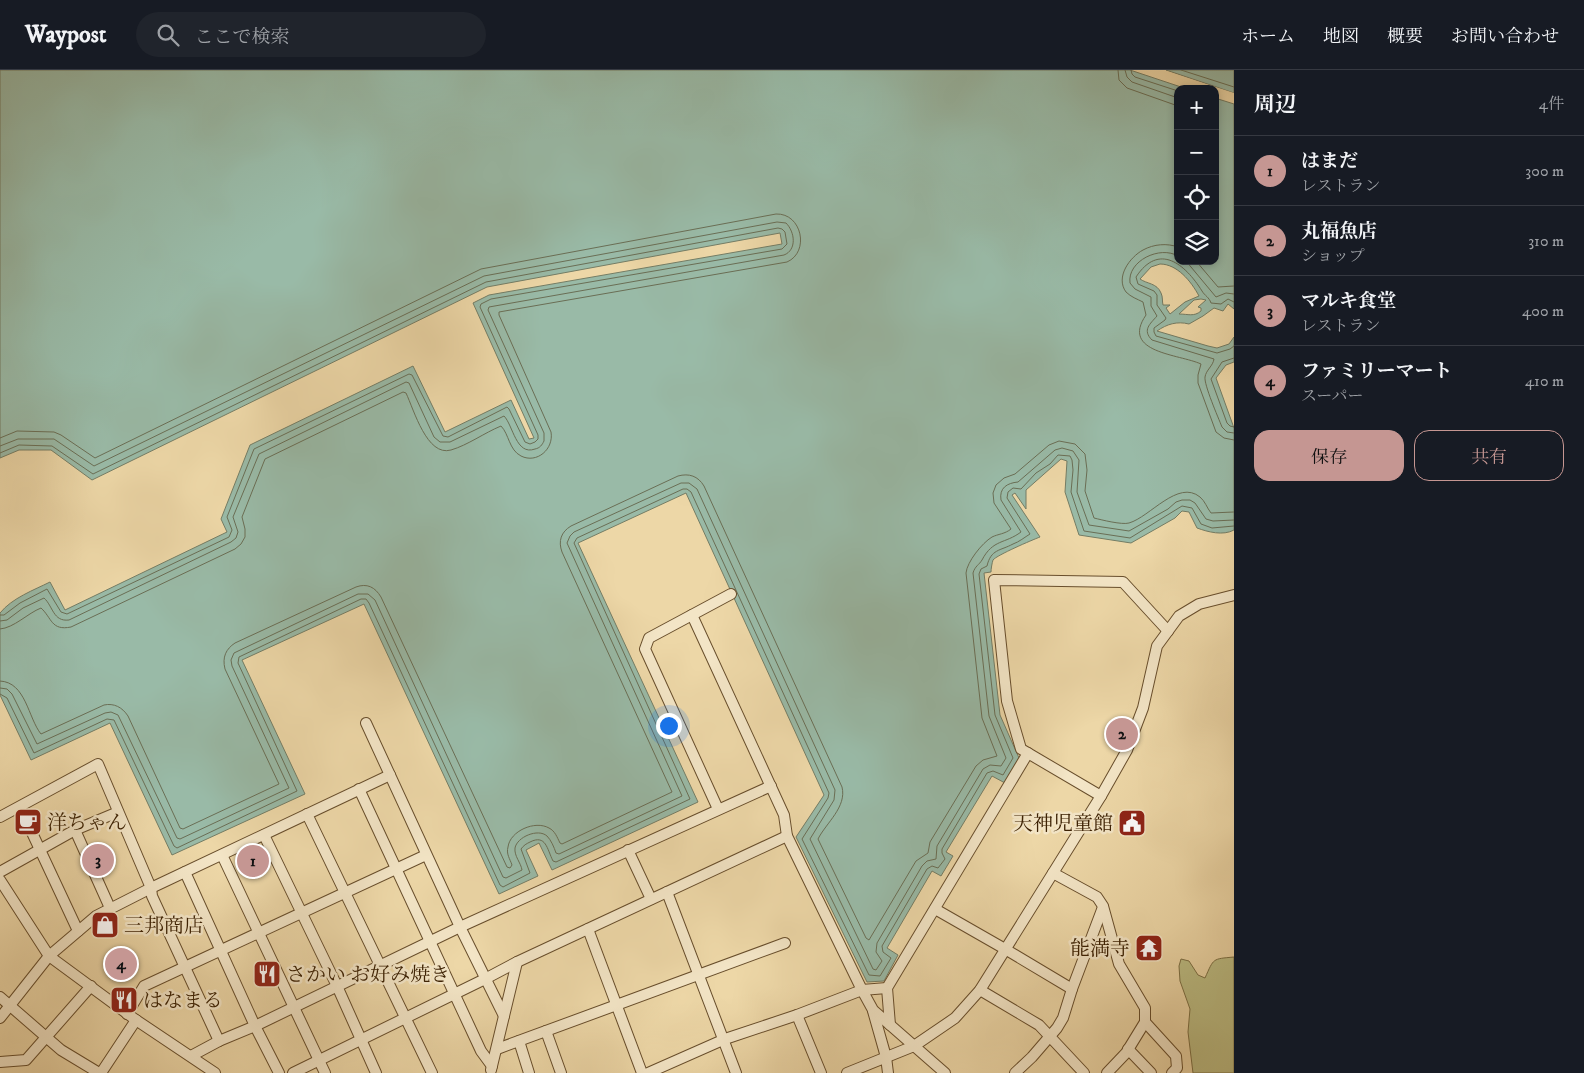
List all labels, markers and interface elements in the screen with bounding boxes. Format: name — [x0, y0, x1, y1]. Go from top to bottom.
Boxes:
search box — [136, 12, 486, 57]
text: Waypost — [25, 20, 106, 50]
icon: search — [154, 21, 182, 49]
text: ここで検索 — [194, 26, 289, 49]
text: ホーム — [1241, 26, 1295, 48]
text: 地図 — [1323, 26, 1359, 48]
text: 概要 — [1387, 26, 1423, 48]
text: お問い合わせ — [1451, 26, 1559, 48]
map controls — [1174, 85, 1219, 265]
button: + — [1174, 85, 1219, 130]
text: 周辺 — [1254, 92, 1296, 118]
text: 4件 — [1539, 94, 1564, 114]
button: − — [1174, 130, 1219, 175]
text: はまだ — [1301, 150, 1358, 173]
text: 1 — [1267, 161, 1273, 181]
text: 300 m — [1525, 161, 1564, 181]
button: locate — [1174, 175, 1219, 220]
text: レストラン — [1301, 176, 1381, 196]
button: layers — [1174, 220, 1219, 265]
text: 丸福魚店 — [1301, 220, 1377, 243]
text: 2 — [1266, 231, 1274, 251]
text: 310 m — [1528, 231, 1564, 251]
text: ショップ — [1301, 246, 1365, 266]
text: マルキ食堂 — [1301, 290, 1396, 313]
text: 3 — [1267, 301, 1273, 321]
text: 400 m — [1522, 301, 1564, 321]
text: レストラン — [1301, 316, 1381, 336]
text: ファミリーマート — [1301, 360, 1453, 383]
text: 4 — [1265, 371, 1275, 391]
text: 410 m — [1525, 371, 1564, 391]
text: スーパー — [1301, 386, 1363, 406]
button: 保存 — [1254, 430, 1404, 481]
button: 共有 — [1414, 430, 1564, 481]
your location — [656, 713, 682, 739]
pin: 2 — [1106, 715, 1138, 753]
cafe icon: 洋ちゃん — [13, 807, 43, 837]
public building icon: 天神児童館 — [1117, 808, 1147, 838]
place label: 洋ちゃん — [47, 811, 127, 836]
place label: 天神児童館 — [1013, 812, 1113, 837]
pin: 3 — [82, 841, 114, 879]
pin: 1 — [237, 842, 269, 880]
shop icon: 三邦商店 — [90, 910, 120, 940]
place label: 三邦商店 — [124, 914, 204, 939]
temple icon: 能満寺 — [1134, 933, 1164, 963]
place label: 能満寺 — [1070, 937, 1130, 962]
pin: 4 — [105, 945, 137, 983]
restaurant icon: さかい お好み焼き — [252, 959, 282, 989]
place label: さかい お好み焼き — [286, 963, 450, 988]
restaurant icon: はなまる — [109, 985, 139, 1015]
place label: はなまる — [143, 989, 223, 1014]

